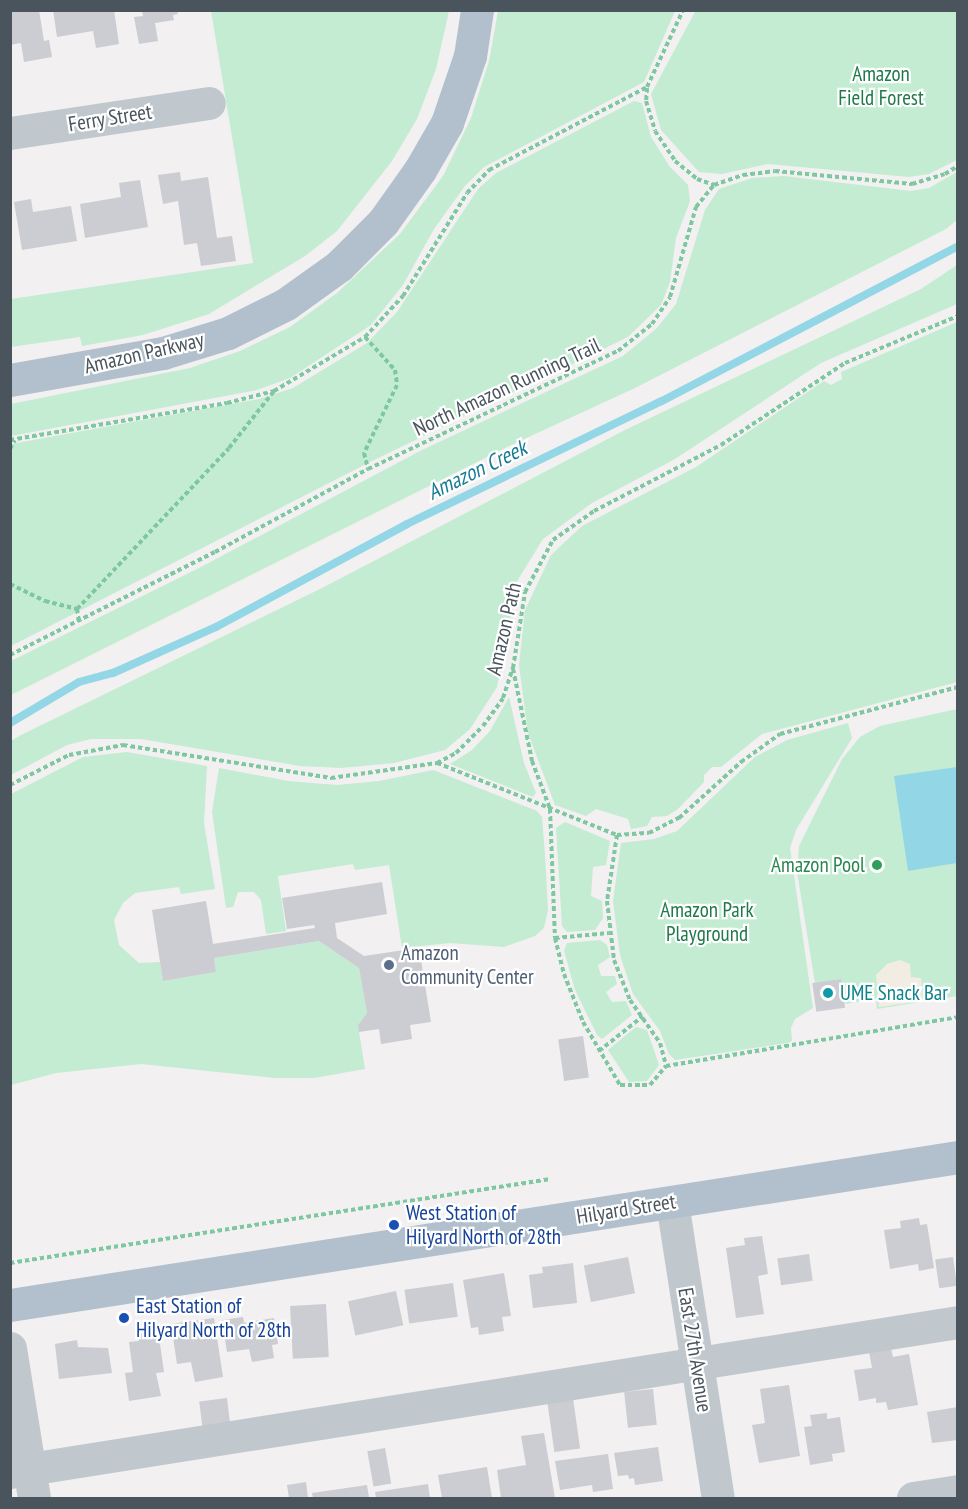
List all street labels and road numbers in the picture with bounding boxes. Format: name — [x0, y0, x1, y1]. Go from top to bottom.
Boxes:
street label: Ferry Street — [66, 99, 154, 137]
street label: Amazon Parkway — [82, 327, 206, 379]
street label: North Amazon Running Trail — [409, 332, 605, 442]
street label: Amazon Path — [481, 580, 527, 678]
street label: Hilyard Street — [575, 1189, 677, 1229]
street label: East 27th Avenue — [673, 1286, 717, 1414]

